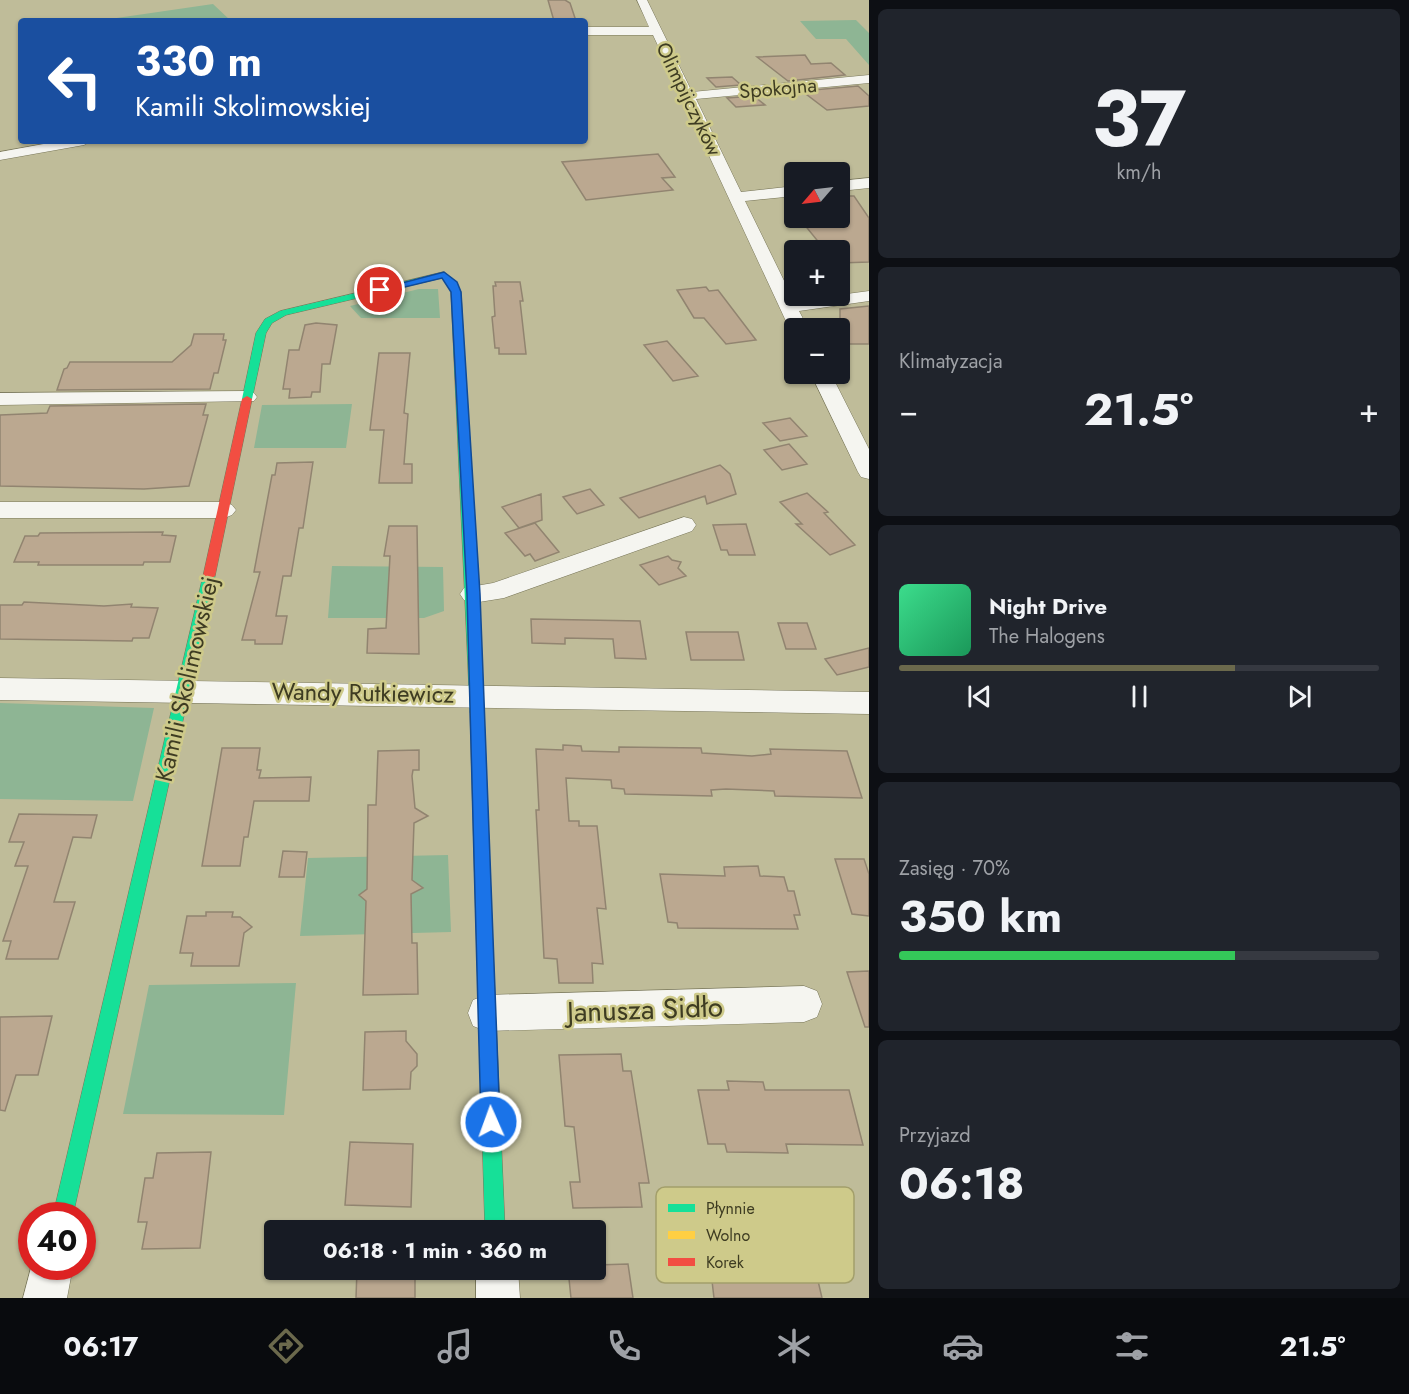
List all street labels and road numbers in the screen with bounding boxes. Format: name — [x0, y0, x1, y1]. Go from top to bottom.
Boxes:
street label: Olimpijczyków — [648, 37, 729, 161]
street label: Spokojna — [738, 71, 818, 106]
street label: Kamili Skolimowskiej — [146, 573, 227, 785]
street label: Wandy Rutkiewicz — [271, 673, 455, 712]
street label: Janusza Sidło — [562, 986, 724, 1033]

